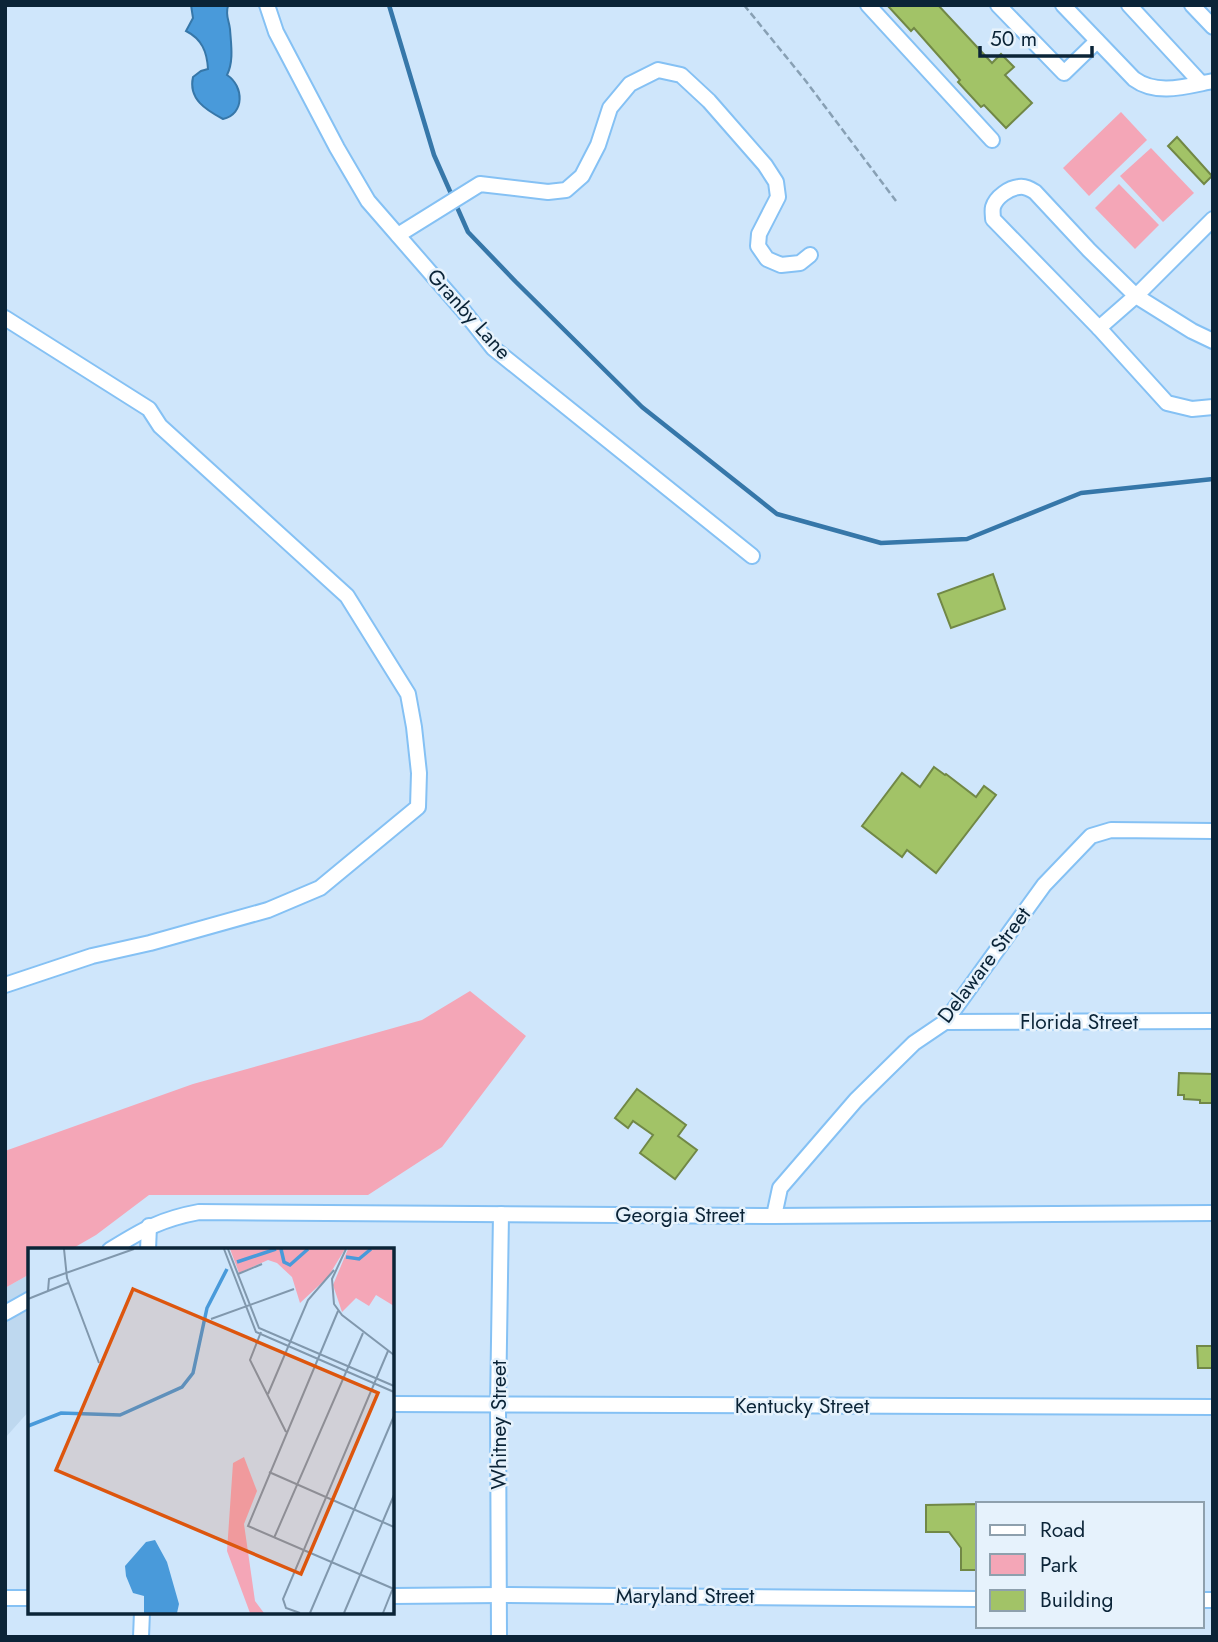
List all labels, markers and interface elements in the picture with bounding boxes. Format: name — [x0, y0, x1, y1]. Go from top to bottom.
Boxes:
scale bar — [980, 14, 1092, 58]
text: 50 m — [990, 24, 1037, 54]
street label: Granby Lane — [420, 262, 518, 366]
street label: Delaware Street — [930, 901, 1038, 1029]
street label: Florida Street — [1020, 1007, 1138, 1037]
street label: Georgia Street — [615, 1200, 745, 1230]
inset map — [28, 1248, 394, 1614]
street label: Whitney Street — [484, 1360, 514, 1490]
street label: Kentucky Street — [735, 1391, 869, 1421]
legend — [976, 1502, 1204, 1628]
text: Road — [1040, 1515, 1085, 1545]
text: Park — [1040, 1550, 1078, 1580]
street label: Maryland Street — [616, 1581, 754, 1611]
text: Building — [1040, 1585, 1113, 1615]

